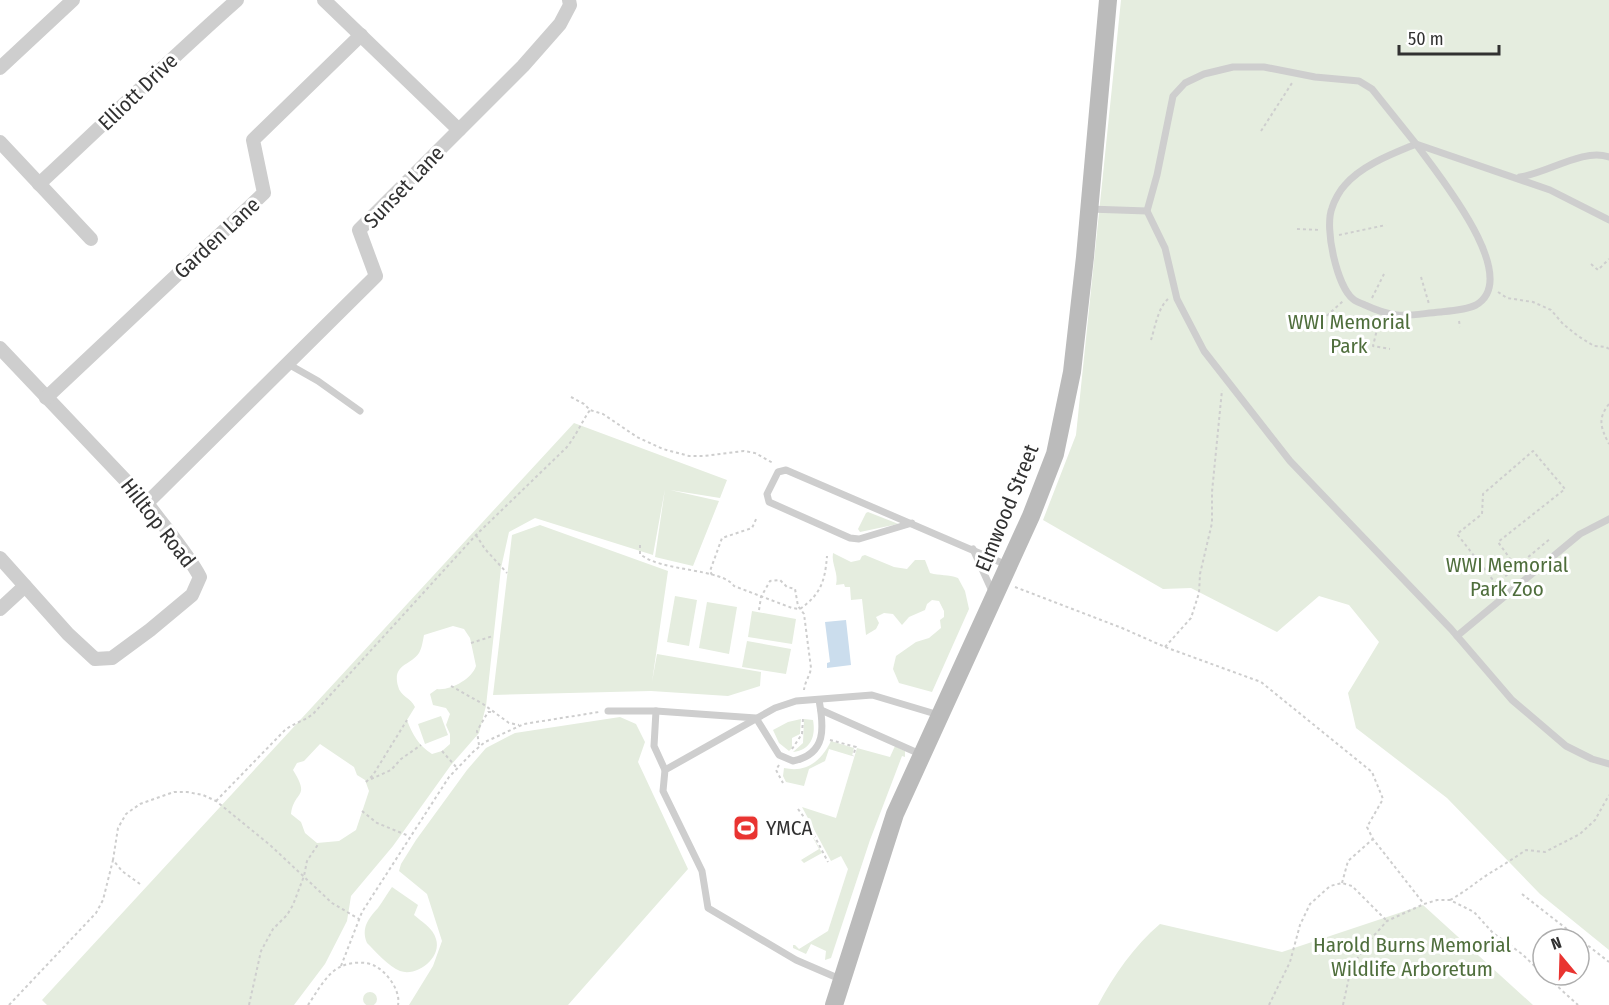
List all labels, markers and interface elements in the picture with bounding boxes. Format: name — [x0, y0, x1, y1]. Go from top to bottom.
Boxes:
scale bar — [1399, 18, 1500, 56]
text: 50 m — [1408, 28, 1444, 50]
street label: Elliott Drive — [93, 48, 183, 136]
street label: Sunset Lane — [358, 140, 450, 234]
street label: Garden Lane — [169, 192, 265, 284]
park label: WWI Memorial Park — [1288, 309, 1411, 359]
street label: Elmwood Street — [970, 440, 1044, 575]
street label: Hilltop Road — [115, 473, 201, 573]
park label: WWI Memorial Park Zoo — [1446, 552, 1569, 602]
sports icon: YMCA — [731, 813, 761, 843]
place label: YMCA — [766, 815, 813, 841]
north arrow — [1531, 927, 1591, 987]
park label: Harold Burns Memorial Wildlife Arboretum — [1313, 932, 1511, 982]
text: N — [1549, 933, 1564, 954]

